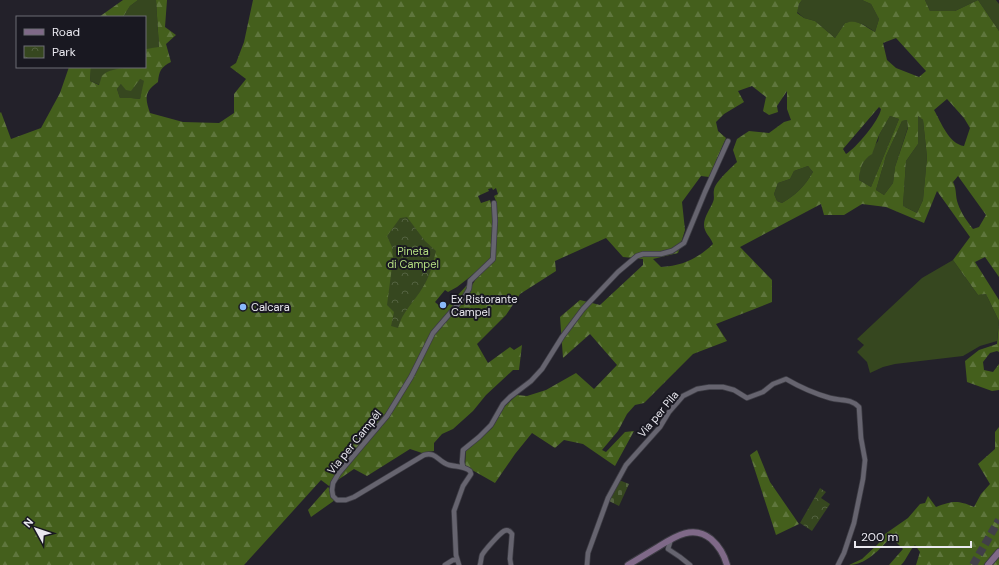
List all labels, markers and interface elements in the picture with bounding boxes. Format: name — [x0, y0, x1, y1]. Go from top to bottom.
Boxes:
legend — [16, 16, 146, 68]
text: Road — [52, 24, 80, 40]
text: Park — [52, 44, 76, 60]
park label: Pineta di Campel — [387, 244, 439, 271]
place label: Ex Ristorante Campel — [451, 292, 518, 319]
place label: Calcara — [251, 300, 290, 314]
marker: Ex Ristorante Campel — [438, 300, 448, 310]
marker: Calcara — [238, 302, 248, 312]
street label: Via per Pila — [634, 388, 682, 440]
street label: Via per Campél — [324, 407, 384, 477]
north arrow — [16, 509, 56, 549]
text: N — [20, 515, 36, 530]
scale bar — [855, 523, 971, 549]
text: 200 m — [861, 529, 898, 545]

